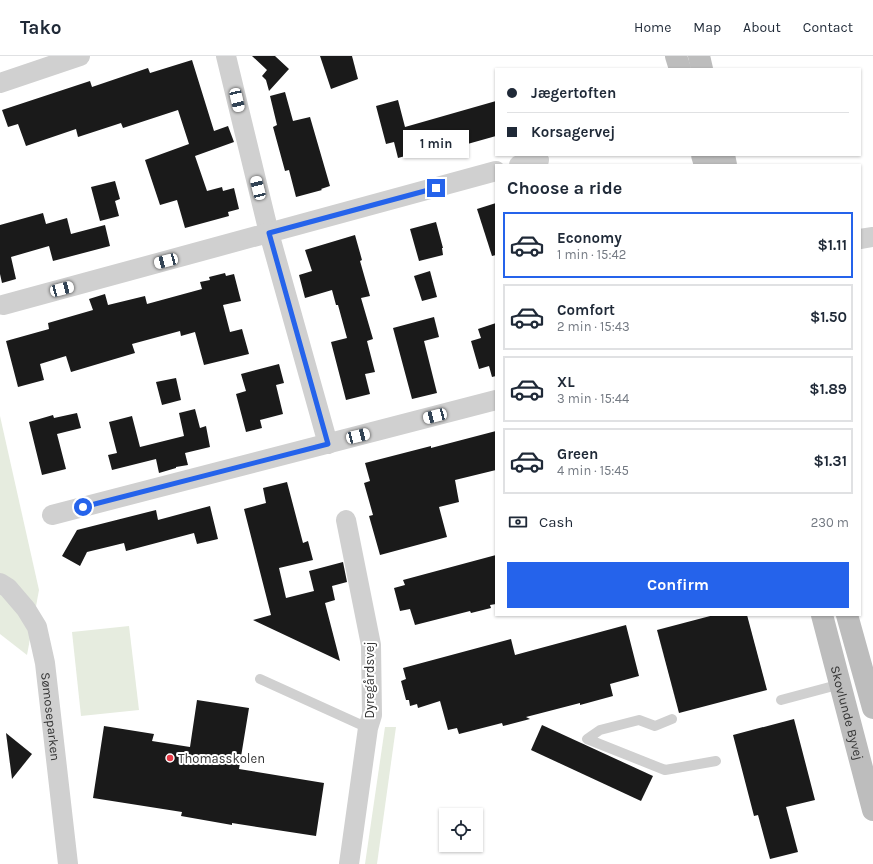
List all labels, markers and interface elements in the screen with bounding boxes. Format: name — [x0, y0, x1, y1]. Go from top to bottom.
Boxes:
text: Tako — [20, 17, 61, 39]
text: Home — [634, 19, 671, 36]
text: Map — [693, 19, 721, 36]
text: About — [743, 19, 781, 36]
text: Contact — [803, 19, 853, 36]
text: Jægertoften — [531, 84, 616, 102]
car — [228, 87, 246, 113]
text: Korsagervej — [531, 123, 615, 141]
callout: 1 min — [403, 130, 469, 158]
text: 1 min — [420, 136, 452, 151]
car — [249, 175, 267, 201]
text: Choose a ride — [507, 177, 622, 199]
route end — [427, 179, 445, 197]
icon: car — [509, 227, 545, 263]
text: Economy — [557, 229, 622, 247]
text: $1.11 — [817, 236, 847, 254]
text: 1 min · 15:42 — [557, 247, 626, 262]
car — [153, 252, 179, 270]
car — [49, 280, 75, 298]
icon: car — [509, 299, 545, 335]
text: Comfort — [557, 301, 615, 319]
text: $1.50 — [810, 308, 847, 326]
text: 2 min · 15:43 — [557, 319, 630, 334]
icon: car — [509, 371, 545, 407]
text: XL — [557, 373, 575, 391]
text: $1.89 — [809, 380, 847, 398]
text: 3 min · 15:44 — [557, 391, 629, 406]
car — [422, 407, 448, 425]
car — [345, 427, 371, 445]
icon: car — [509, 443, 545, 479]
text: Green — [557, 445, 598, 463]
text: $1.31 — [813, 452, 847, 470]
text: 4 min · 15:45 — [557, 463, 629, 478]
route start — [74, 498, 92, 516]
icon: cash — [507, 511, 529, 533]
text: Cash — [539, 513, 573, 531]
text: 230 m — [811, 515, 849, 530]
button: Confirm — [507, 562, 849, 608]
street label: Dyregårdsvej — [362, 641, 377, 719]
street label: Skovlunde Byvej — [828, 664, 867, 762]
street label: Sømoseparken — [38, 672, 63, 762]
place label: Thomasskolen — [178, 751, 265, 766]
marker: Thomasskolen — [165, 753, 175, 763]
map controls — [439, 808, 483, 852]
button: locate — [439, 808, 483, 852]

